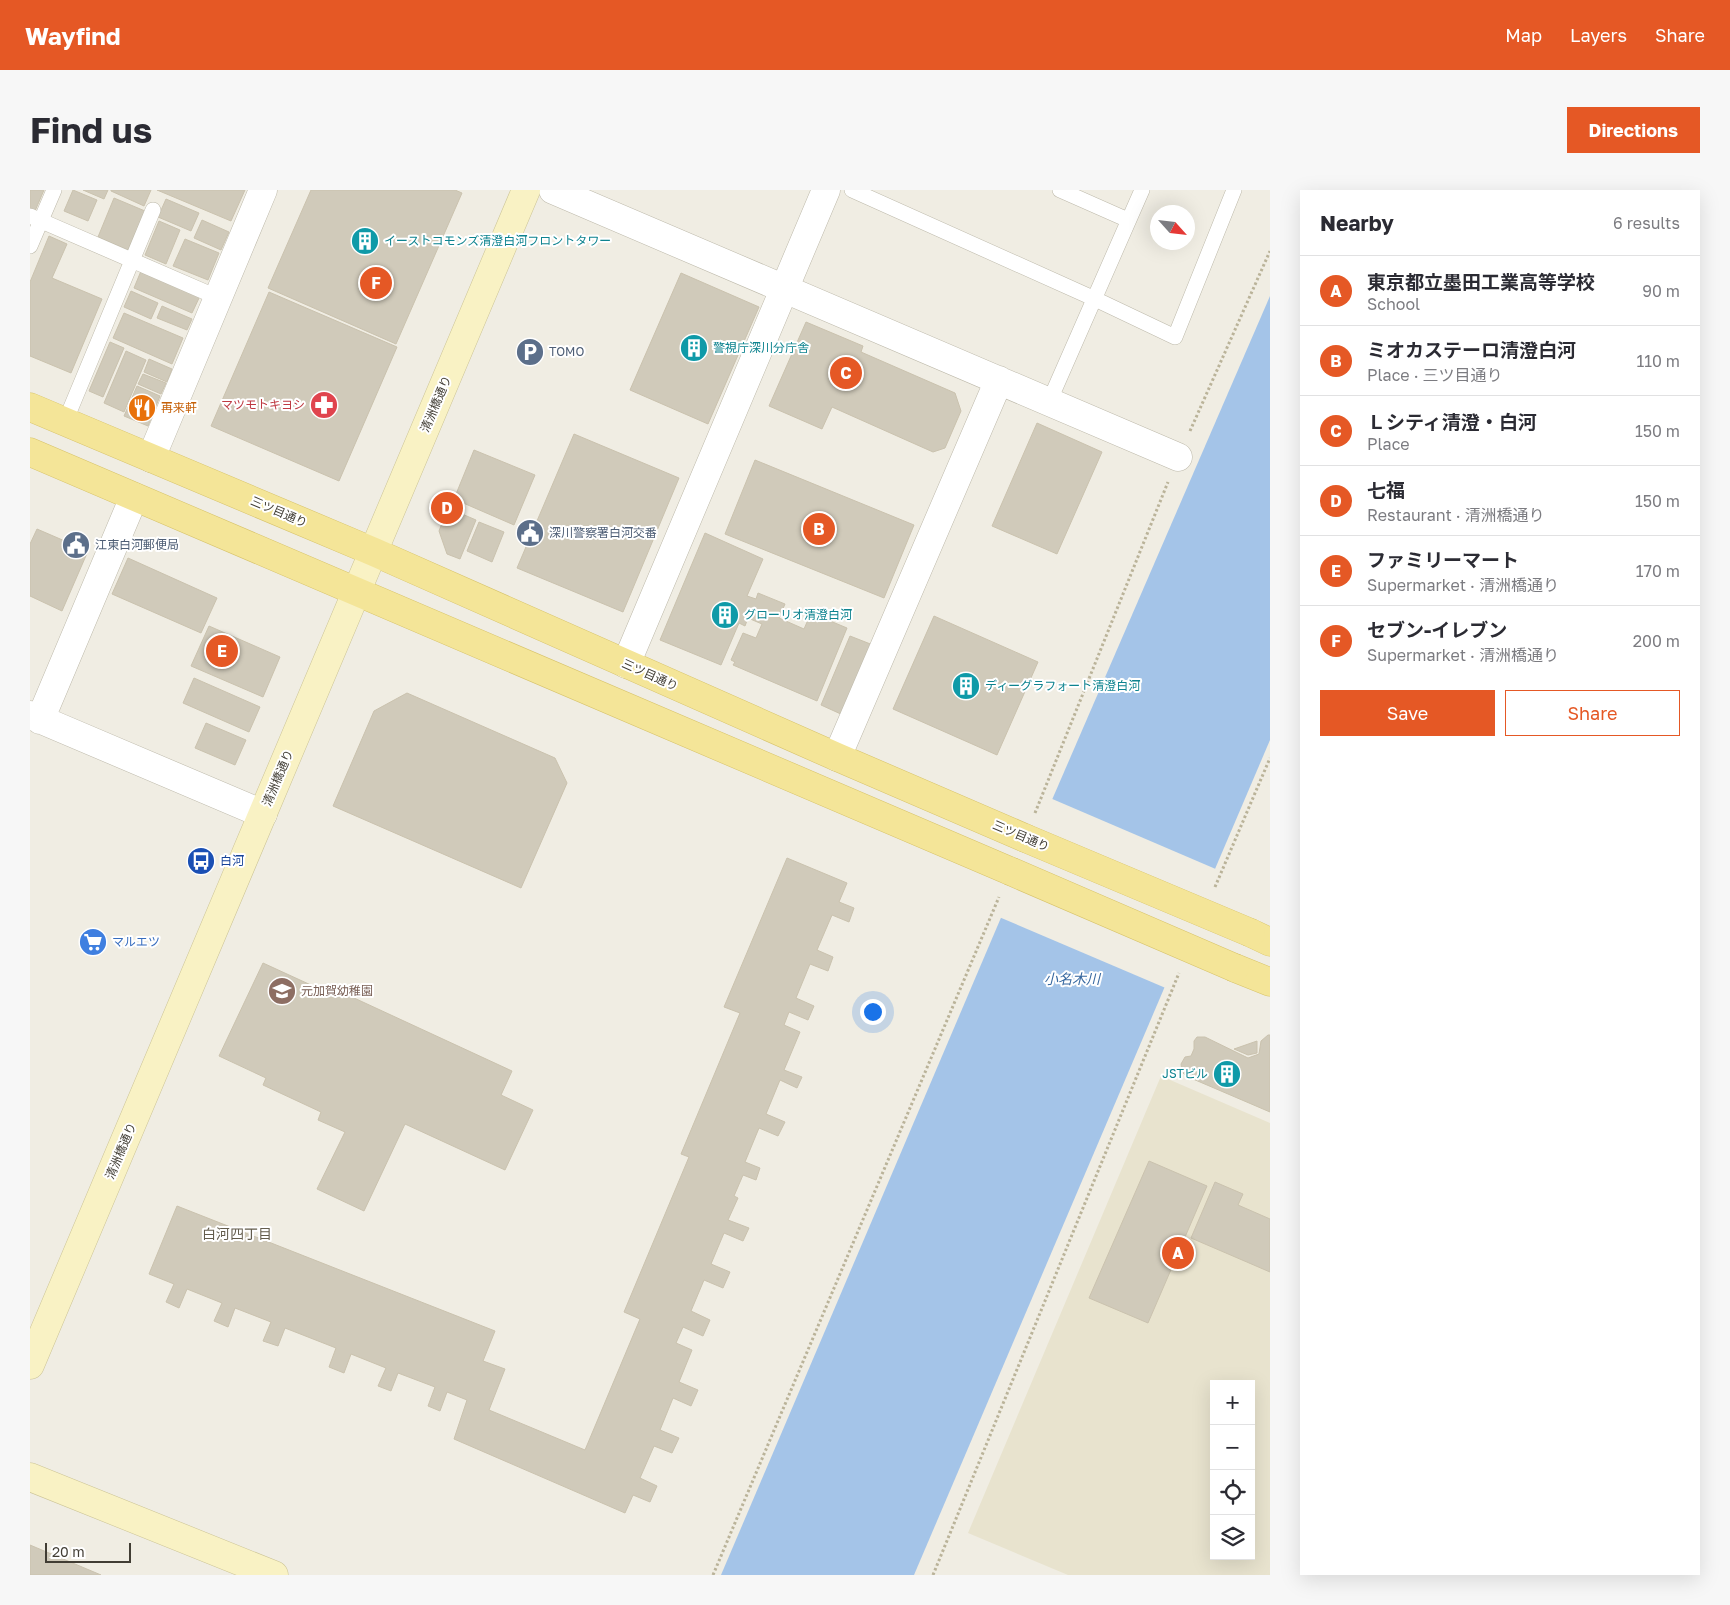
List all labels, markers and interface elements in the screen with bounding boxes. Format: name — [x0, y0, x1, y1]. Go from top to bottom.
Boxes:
text: Wayfind — [25, 21, 121, 50]
text: Map — [1505, 24, 1542, 46]
text: Layers — [1570, 24, 1627, 46]
text: Share — [1655, 24, 1705, 46]
button: Directions — [1567, 107, 1700, 153]
text: Find us — [30, 109, 152, 151]
north arrow — [1150, 205, 1195, 250]
text: Nearby — [1320, 210, 1394, 236]
text: 6 results — [1613, 213, 1680, 233]
building icon: イーストコモンズ清澄白河フロントタワー — [350, 226, 380, 256]
place label: イーストコモンズ清澄白河フロントタワー — [384, 233, 611, 248]
pin: F — [360, 264, 392, 302]
text: 東京都立墨田工業高等学校 — [1367, 270, 1595, 293]
text: A — [1330, 281, 1342, 301]
text: 90 m — [1642, 281, 1680, 301]
text: School — [1367, 294, 1420, 314]
building icon: 警視庁深川分庁舎 — [679, 333, 709, 363]
parking icon: TOMO — [515, 337, 545, 367]
text: ミオカステーロ清澄白河 — [1367, 338, 1576, 361]
place label: 警視庁深川分庁舎 — [713, 340, 809, 355]
place label: TOMO — [549, 344, 584, 359]
text: B — [1330, 351, 1342, 371]
text: 110 m — [1636, 351, 1680, 371]
pin: C — [830, 354, 862, 392]
text: Place · 三ツ目通り — [1367, 365, 1502, 385]
street label: 清洲橋通り — [417, 373, 454, 434]
pharmacy icon: マツモトキヨシ — [309, 390, 339, 420]
restaurant icon: 再来軒 — [127, 393, 157, 423]
place label: マツモトキヨシ — [221, 397, 305, 412]
place label: 再来軒 — [161, 400, 197, 415]
text: Ｌシティ清澄・白河 — [1367, 410, 1537, 433]
text: C — [1330, 421, 1342, 441]
text: 150 m — [1635, 421, 1680, 441]
text: Place — [1367, 434, 1410, 454]
text: 七福 — [1367, 478, 1405, 501]
pin: D — [431, 489, 463, 527]
text: D — [1330, 491, 1342, 511]
text: 150 m — [1635, 491, 1680, 511]
street label: 三ツ目通り — [249, 493, 310, 530]
text: Restaurant · 清洲橋通り — [1367, 505, 1545, 525]
pin: B — [803, 510, 835, 548]
public building icon: 深川警察署白河交番 — [515, 518, 545, 548]
place label: 深川警察署白河交番 — [549, 525, 657, 540]
public building icon: 江東白河郵便局 — [61, 530, 91, 560]
place label: 江東白河郵便局 — [95, 537, 179, 552]
text: ファミリーマート — [1367, 548, 1519, 571]
text: E — [1331, 561, 1341, 581]
text: 170 m — [1636, 561, 1680, 581]
text: Supermarket · 清洲橋通り — [1367, 575, 1559, 595]
building icon: グローリオ清澄白河 — [710, 600, 740, 630]
place label: グローリオ清澄白河 — [744, 607, 852, 622]
text: セブン-イレブン — [1367, 618, 1507, 641]
text: F — [1331, 631, 1341, 651]
text: 200 m — [1633, 631, 1680, 651]
pin: E — [206, 632, 238, 670]
text: Supermarket · 清洲橋通り — [1367, 645, 1559, 665]
street label: 三ツ目通り — [620, 655, 681, 694]
building icon: ディーグラフォート清澄白河 — [951, 671, 981, 701]
place label: ディーグラフォート清澄白河 — [985, 678, 1140, 693]
button: Save — [1320, 690, 1495, 736]
button: Share — [1505, 690, 1680, 736]
street label: 清洲橋通り — [259, 747, 296, 808]
street label: 三ツ目通り — [991, 817, 1052, 854]
bus stop icon: 白河 — [186, 846, 216, 876]
place label: 白河 — [220, 853, 244, 868]
supermarket icon: マルエツ — [78, 927, 108, 957]
place label: マルエツ — [112, 934, 160, 949]
water label: 小名木川 — [1044, 970, 1102, 987]
school or university icon: 元加賀幼稚園 — [267, 976, 297, 1006]
place label: 元加賀幼稚園 — [301, 983, 373, 998]
your location — [860, 999, 886, 1025]
building icon: JSTビル — [1212, 1059, 1242, 1089]
place label: JSTビル — [1162, 1066, 1208, 1081]
street label: 清洲橋通り — [102, 1120, 139, 1181]
district label: 白河四丁目 — [202, 1225, 272, 1242]
pin: A — [1162, 1234, 1194, 1272]
map controls — [1210, 1380, 1255, 1560]
button: + — [1210, 1380, 1255, 1425]
button: − — [1210, 1425, 1255, 1470]
button: locate — [1210, 1470, 1255, 1515]
button: layers — [1210, 1515, 1255, 1560]
scale bar — [45, 1540, 131, 1563]
text: 20 m — [52, 1543, 85, 1560]

